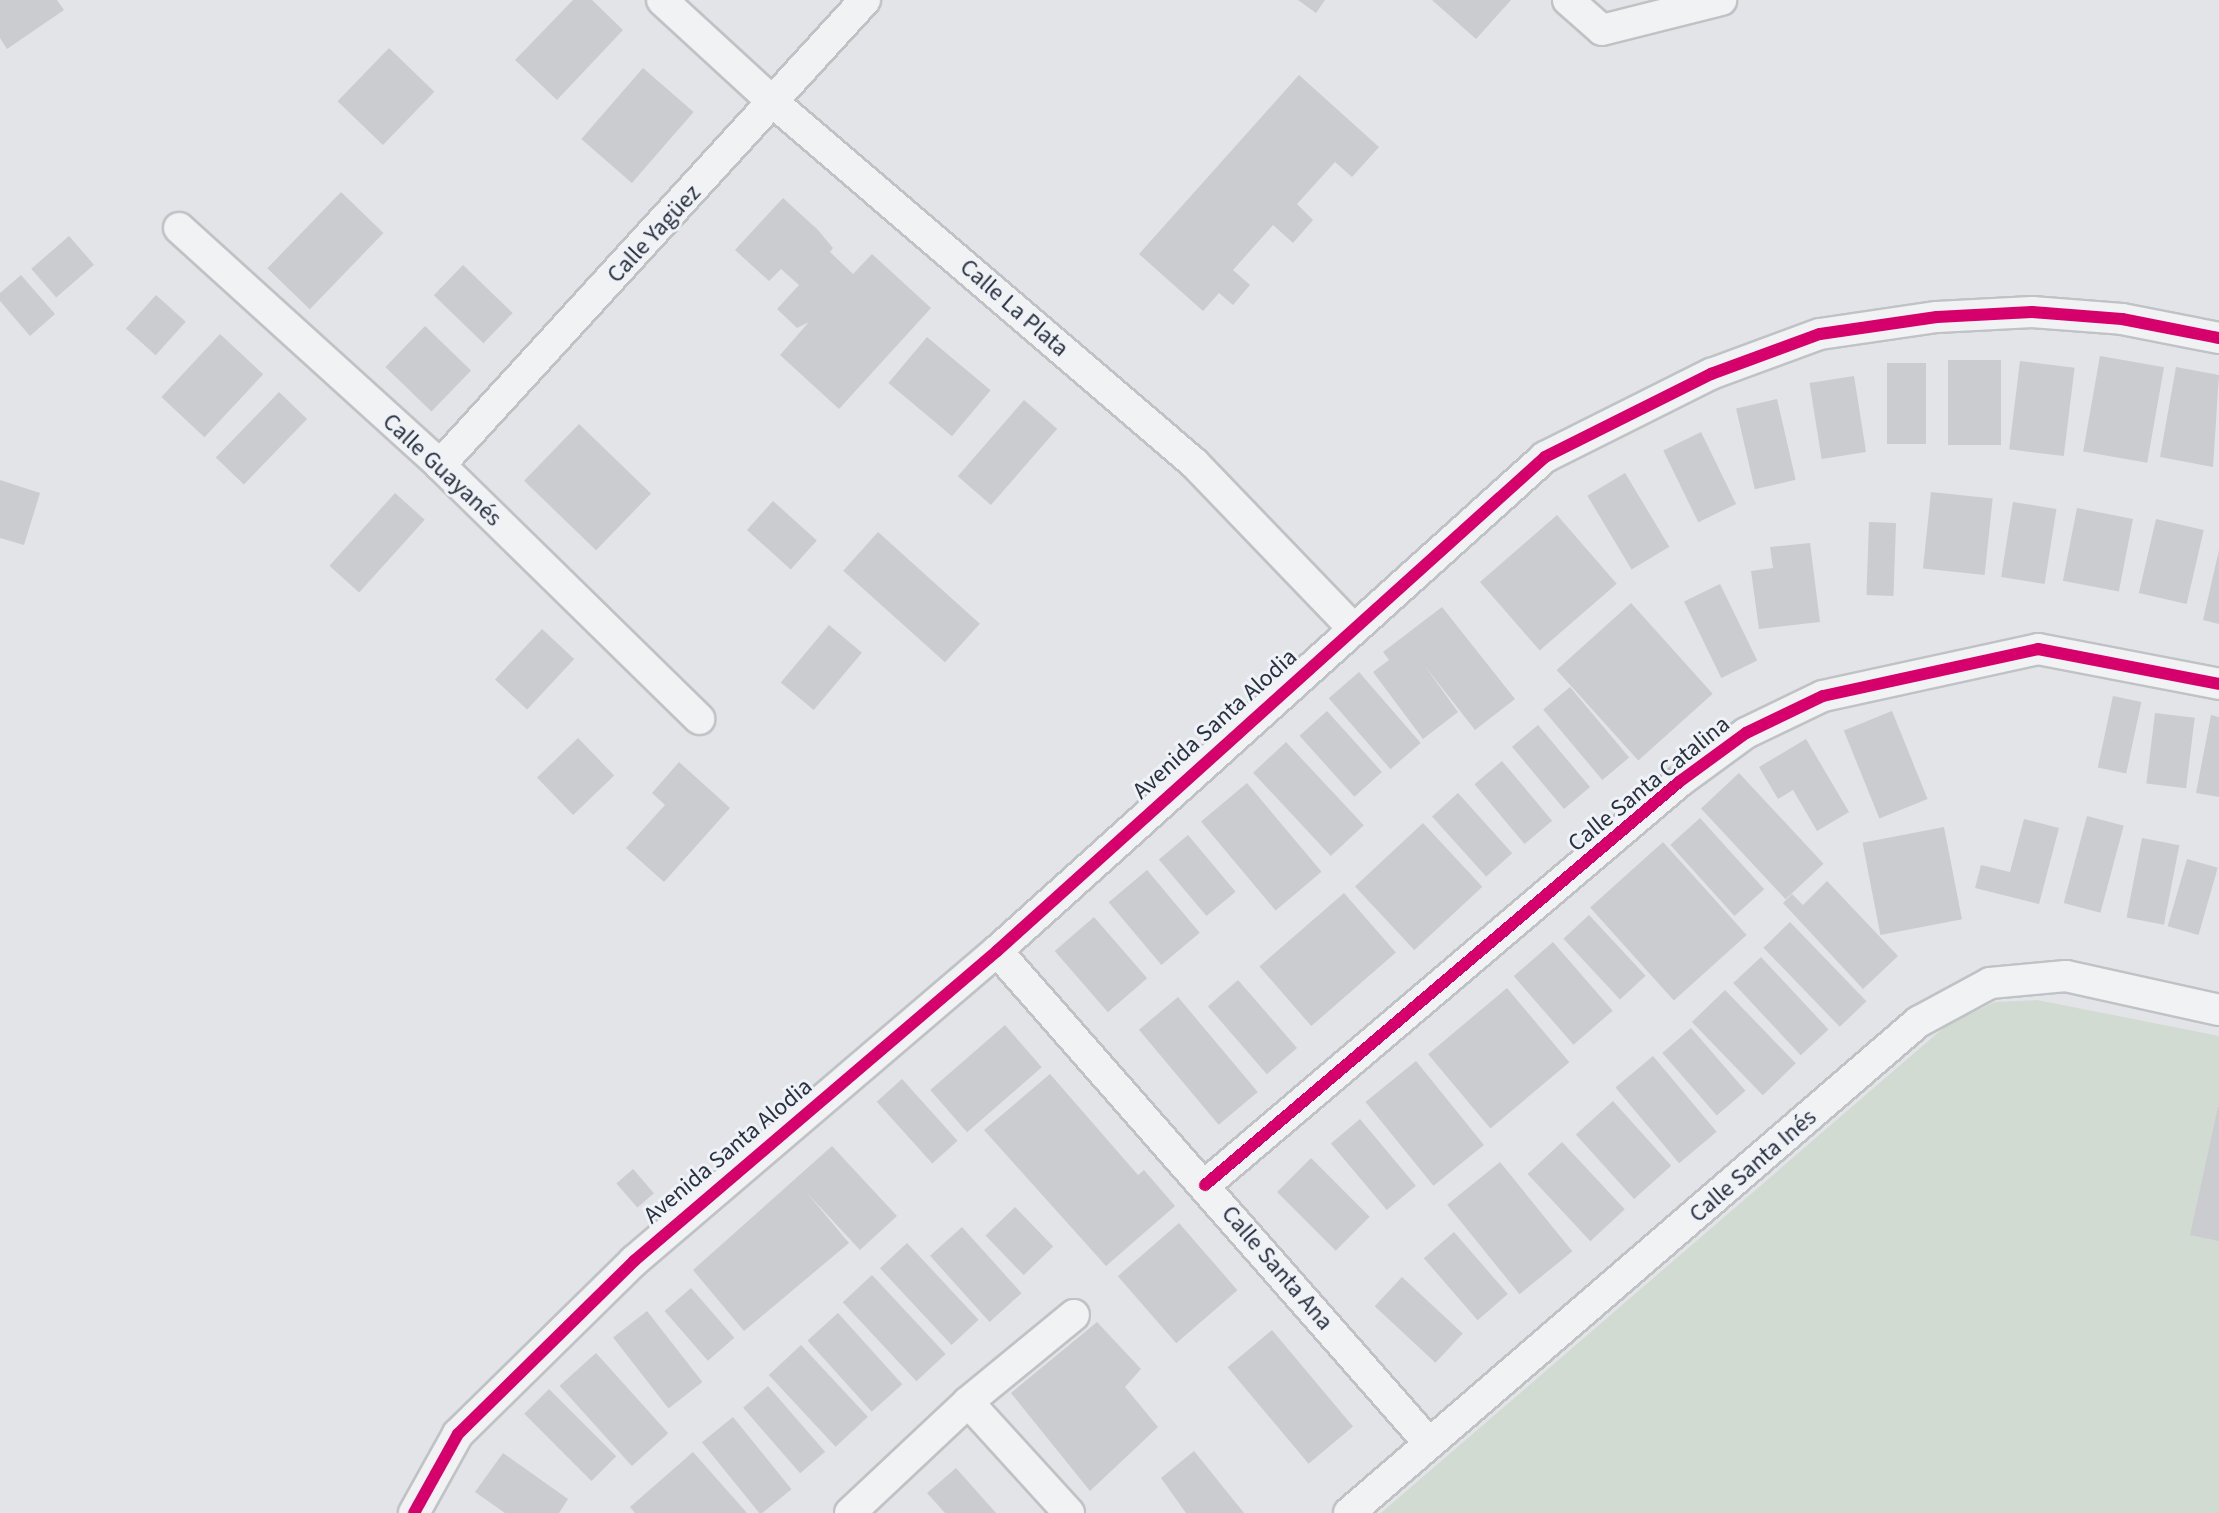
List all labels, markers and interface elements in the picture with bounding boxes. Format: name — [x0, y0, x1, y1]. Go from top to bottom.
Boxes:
street label: Calle Yagüez — [601, 179, 707, 289]
street label: Calle La Plata — [954, 253, 1074, 363]
street label: Calle Guayanés — [376, 407, 508, 533]
street label: Avenida Santa Alodia — [1127, 643, 1303, 805]
street label: Calle Santa Catalina — [1562, 710, 1736, 858]
street label: Avenida Santa Alodia — [638, 1072, 818, 1230]
street label: Calle Santa Inés — [1684, 1103, 1822, 1229]
street label: Calle Santa Ana — [1215, 1200, 1339, 1336]

